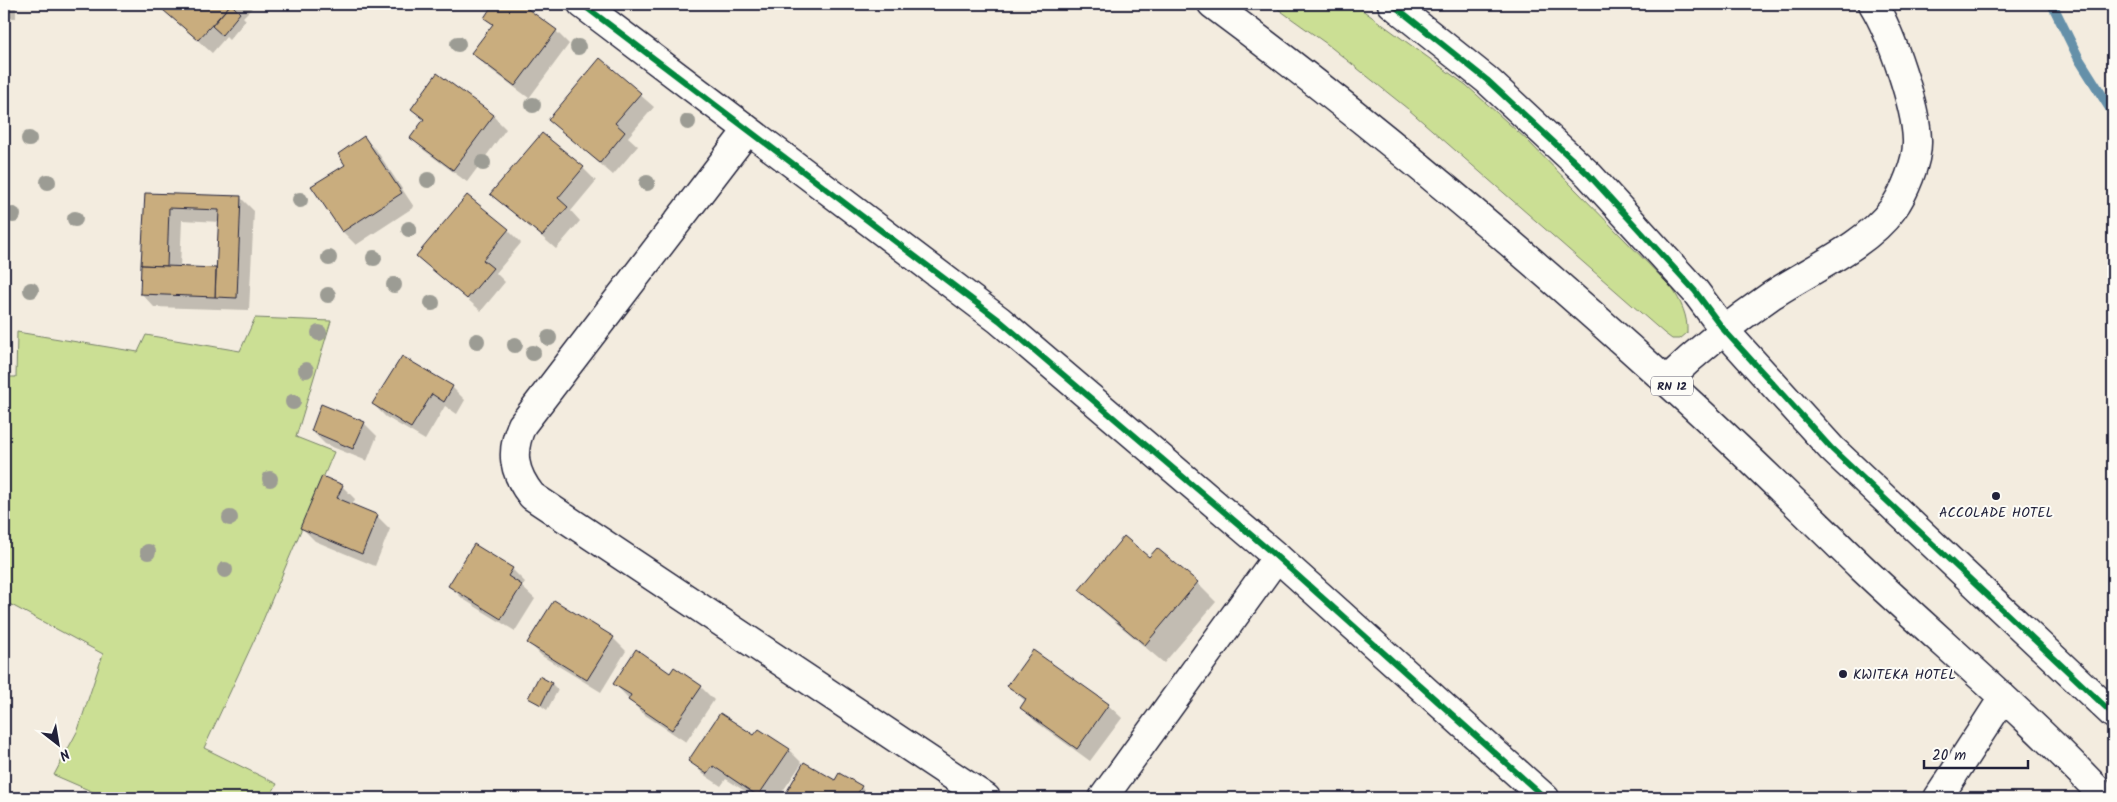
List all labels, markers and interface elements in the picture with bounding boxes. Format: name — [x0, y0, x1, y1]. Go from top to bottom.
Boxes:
road number: RN 12 — [1651, 376, 1693, 396]
marker: ACCOLADE HOTEL — [1990, 490, 2002, 502]
place label: ACCOLADE HOTEL — [1939, 502, 2053, 524]
place label: KWITEKA HOTEL — [1853, 664, 1956, 686]
marker: KWITEKA HOTEL — [1837, 668, 1849, 680]
north arrow — [32, 720, 82, 770]
scale bar — [1924, 737, 2028, 769]
text: N — [55, 743, 74, 766]
text: 20 m — [1932, 744, 1966, 768]

